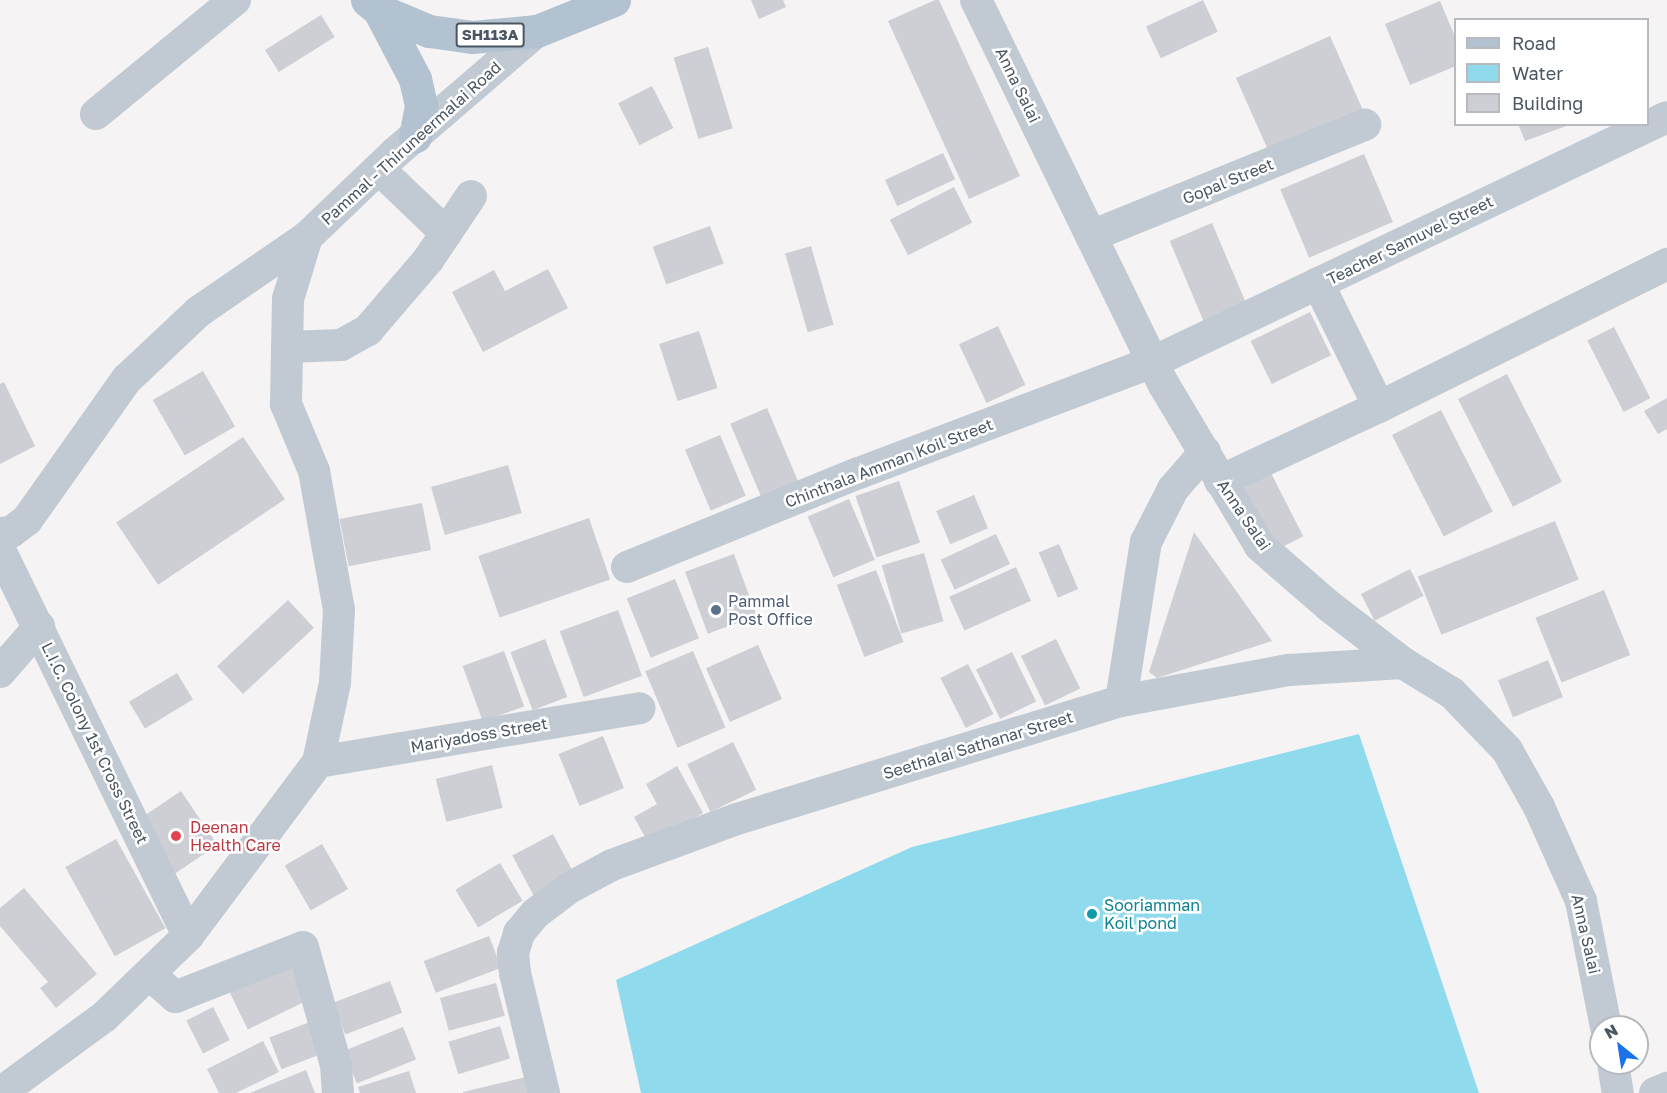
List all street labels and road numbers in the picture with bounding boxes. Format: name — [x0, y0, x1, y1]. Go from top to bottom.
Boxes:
road number: SH113A — [456, 23, 524, 47]
street label: Anna Salai — [992, 44, 1044, 126]
street label: Pammal - Thiruneermalai Road — [317, 57, 505, 229]
street label: Gopal Street — [1180, 154, 1276, 208]
street label: Teacher Samuvel Street — [1324, 191, 1496, 289]
street label: Chinthala Amman Koil Street — [782, 414, 996, 512]
street label: Anna Salai — [1213, 476, 1275, 554]
street label: L.I.C. Colony 1st Cross Street — [38, 639, 152, 847]
street label: Seethalai Sathanar Street — [881, 707, 1075, 783]
street label: Mariyadoss Street — [409, 714, 549, 756]
street label: Anna Salai — [1568, 892, 1604, 976]

